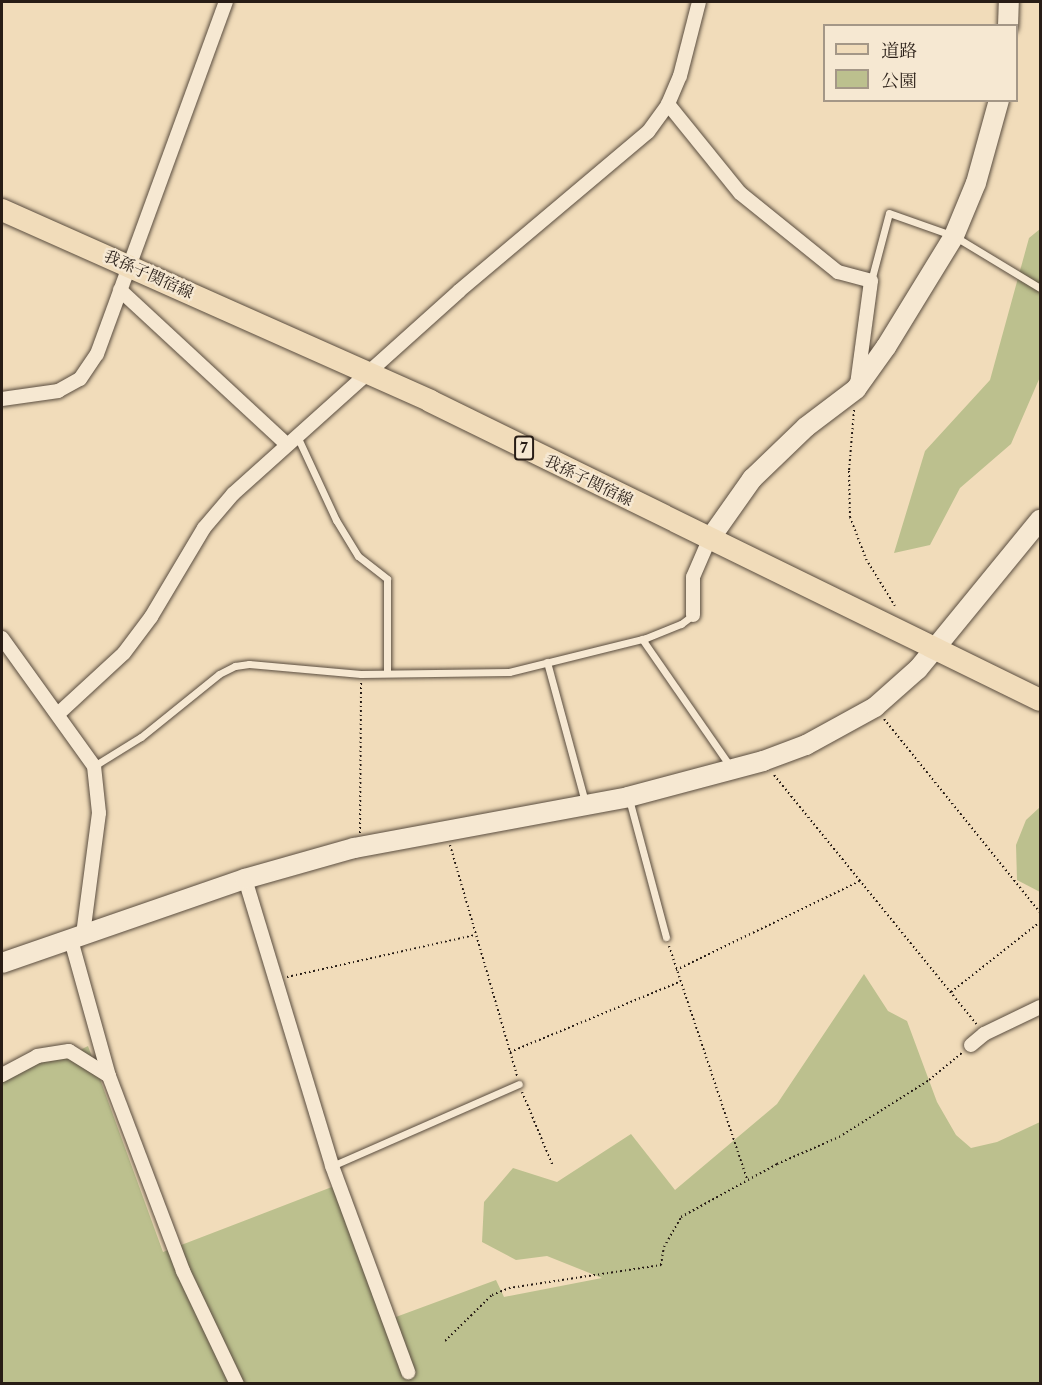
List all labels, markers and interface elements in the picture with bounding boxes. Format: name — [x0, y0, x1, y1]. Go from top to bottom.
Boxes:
legend — [823, 24, 1018, 102]
text: 道路 — [881, 40, 917, 62]
text: 公園 — [881, 70, 917, 92]
street label: 我孫子関宿線 — [101, 246, 197, 302]
road number: 7 — [514, 436, 534, 460]
street label: 我孫子関宿線 — [542, 450, 636, 510]

